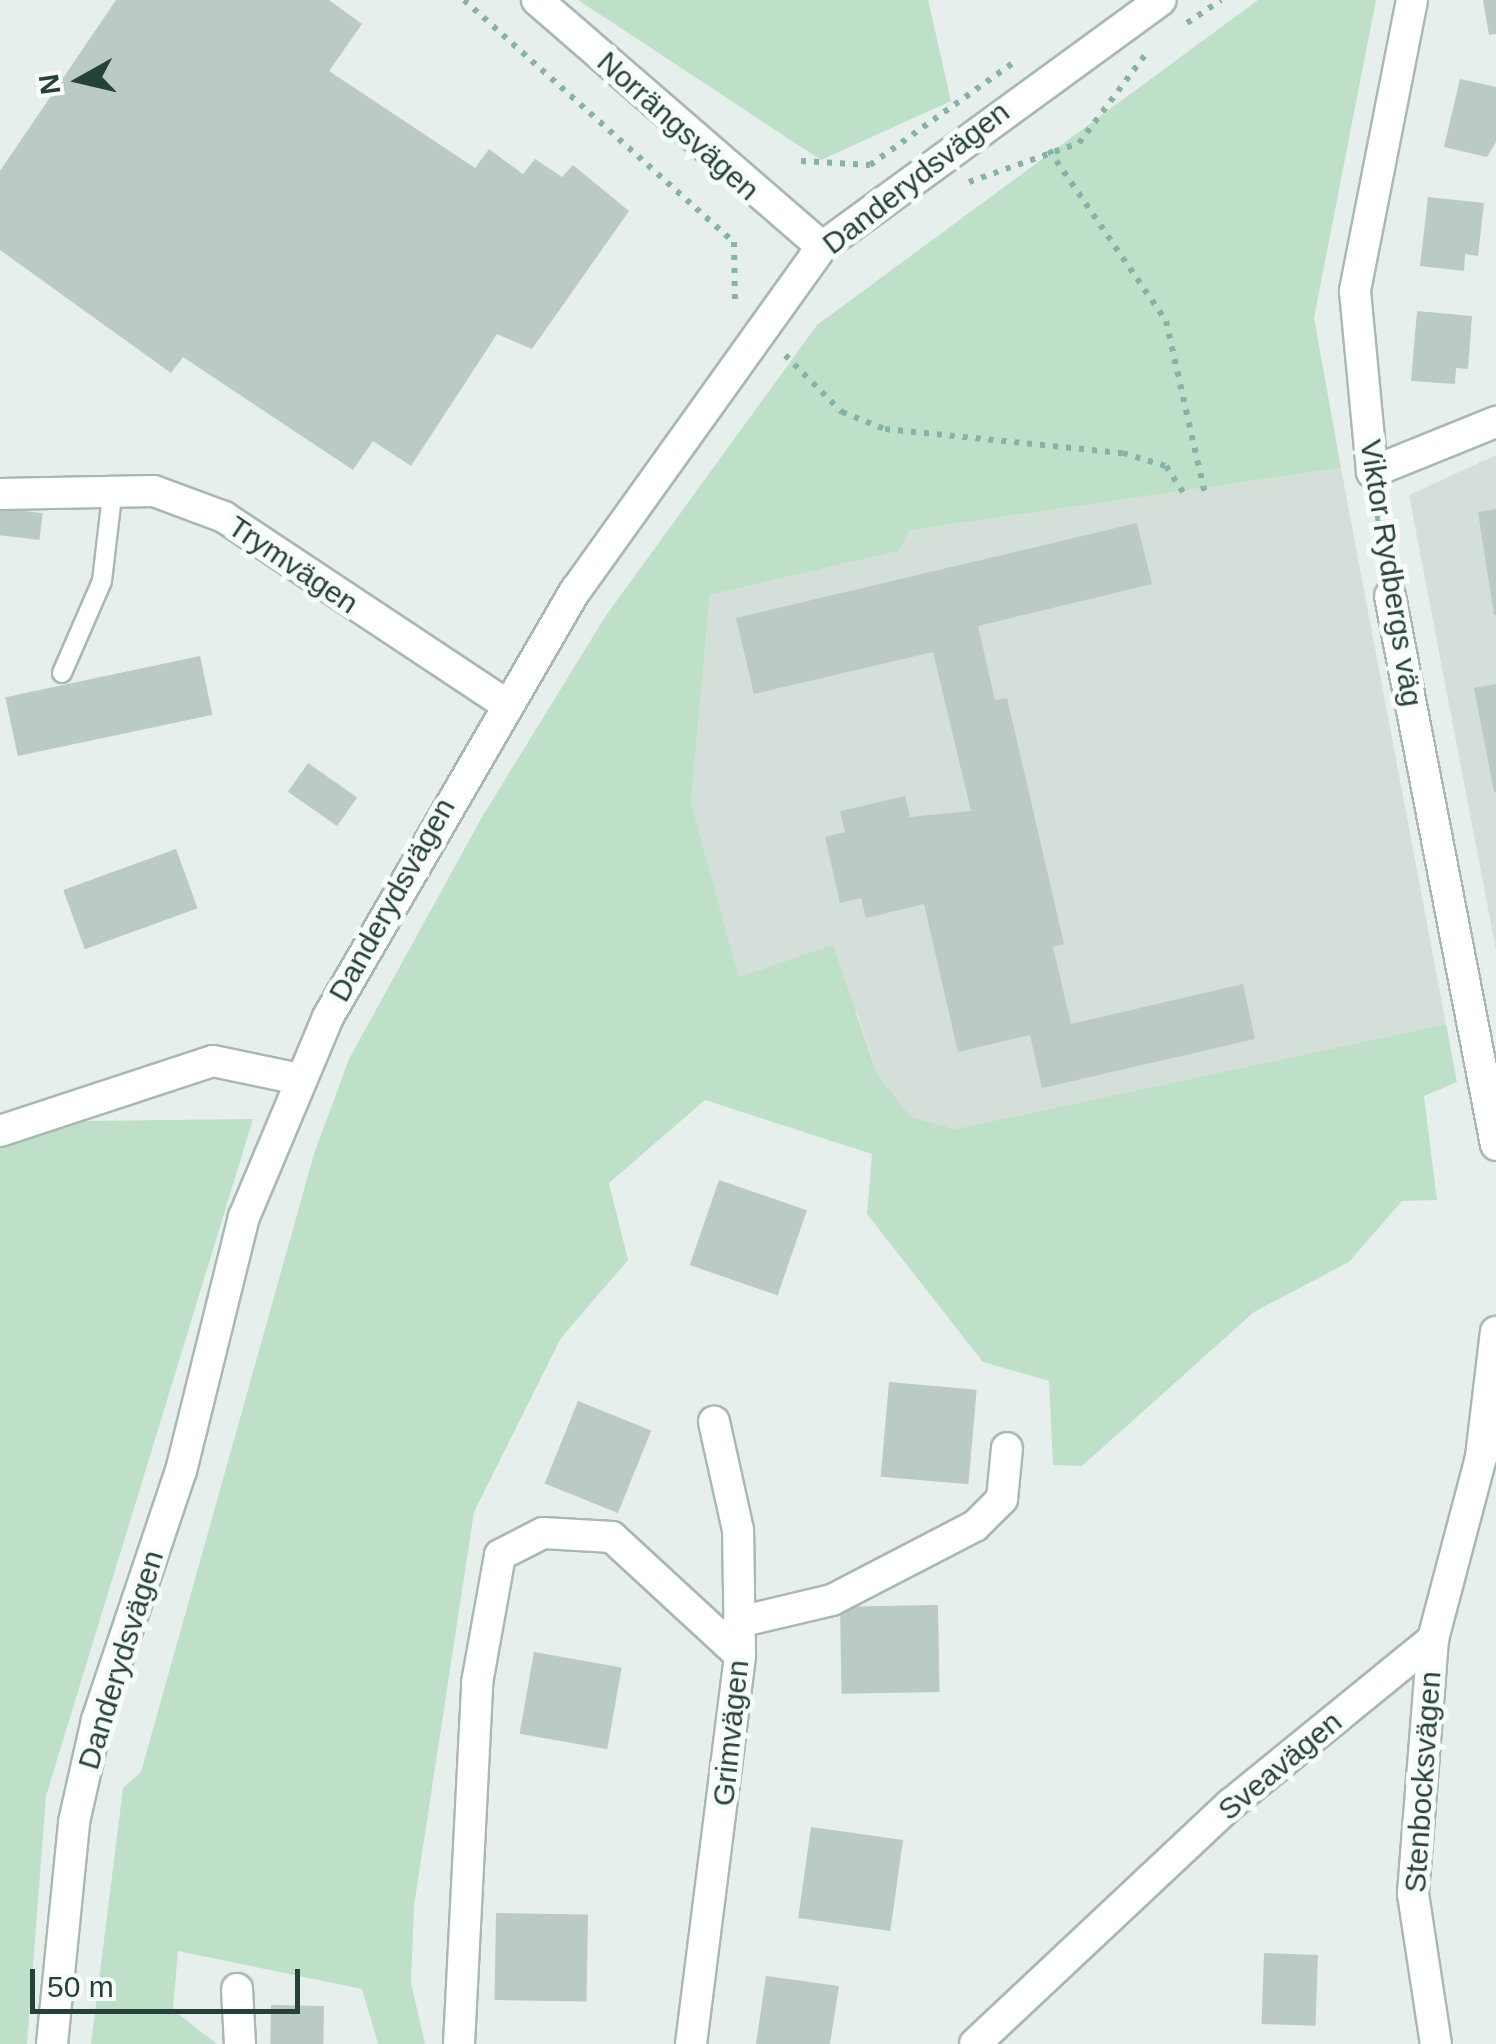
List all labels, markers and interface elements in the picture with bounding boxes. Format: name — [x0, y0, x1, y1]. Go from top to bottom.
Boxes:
north arrow — [30, 30, 130, 130]
street label: Norrängsvägen — [590, 44, 766, 208]
text: N — [33, 72, 67, 96]
street label: Danderydsvägen — [816, 94, 1016, 262]
street label: Viktor Rydbergs väg — [1352, 437, 1430, 709]
street label: Trymvägen — [221, 508, 365, 622]
street label: Danderydsvägen — [321, 792, 463, 1008]
street label: Danderydsvägen — [71, 1546, 171, 1774]
street label: Grimvägen — [705, 1658, 757, 1808]
street label: Stenbocksvägen — [1397, 1670, 1449, 1894]
street label: Sveavägen — [1211, 1704, 1349, 1828]
scale bar — [35, 1949, 305, 2011]
text: 50 m — [47, 1970, 114, 2003]

